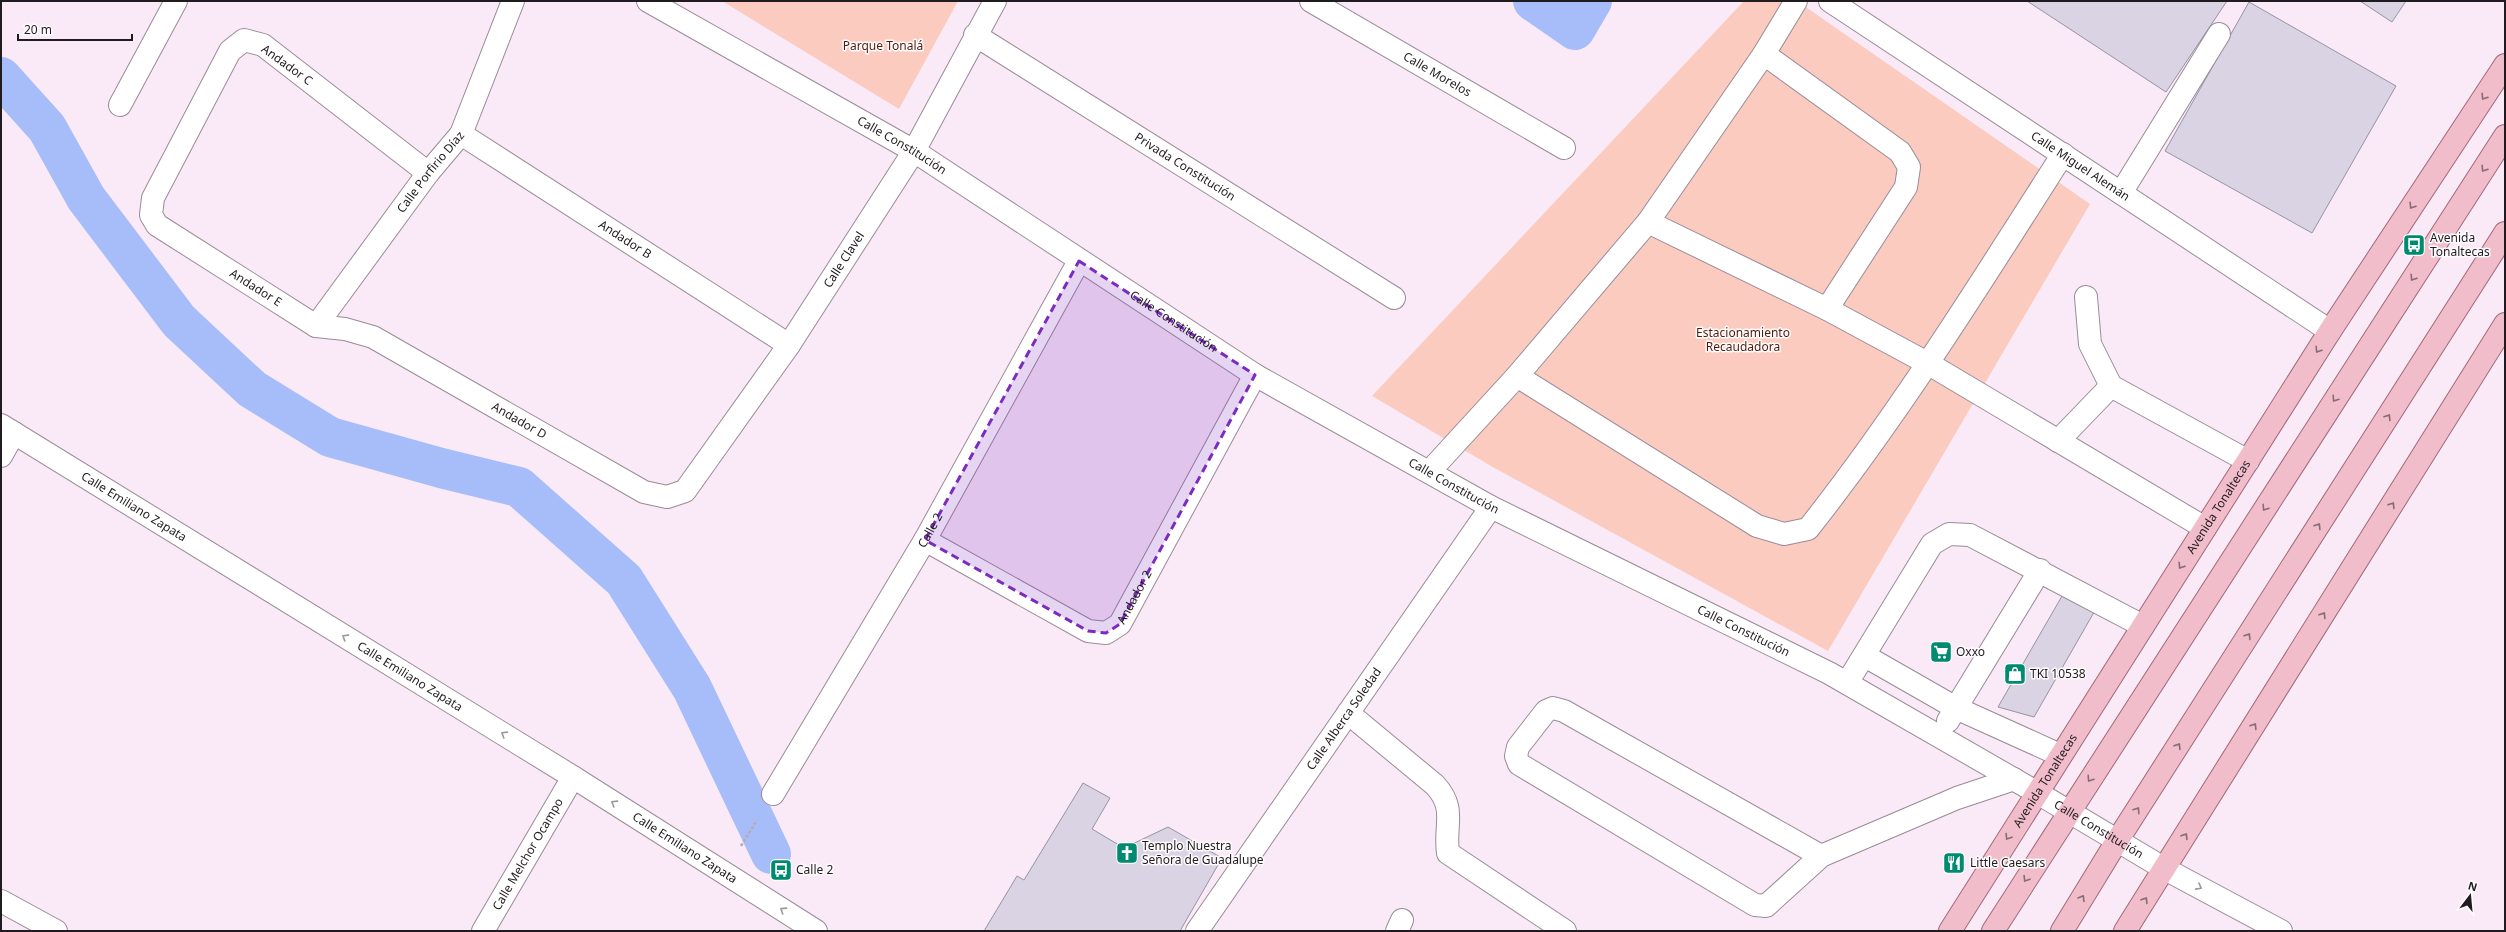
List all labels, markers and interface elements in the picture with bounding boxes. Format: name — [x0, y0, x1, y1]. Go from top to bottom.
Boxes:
scale bar — [18, 16, 132, 42]
text: 20 m — [24, 21, 52, 38]
park label: Parque Tonalá — [843, 37, 923, 54]
street label: Andador C — [258, 40, 317, 89]
street label: Calle Morelos — [1400, 47, 1475, 101]
one-way arrow — [2481, 93, 2488, 100]
street label: Calle Constitución — [854, 112, 950, 178]
street label: Calle Porfirio Díaz — [393, 127, 468, 216]
street label: Calle Miguel Alemán — [2028, 127, 2133, 205]
street label: Privada Constitución — [1132, 128, 1239, 205]
one-way arrow — [2482, 164, 2489, 171]
one-way arrow — [2410, 202, 2417, 209]
street label: Andador B — [596, 216, 655, 262]
street label: Calle Clavel — [819, 228, 868, 291]
place label: Avenida Tonaltecas — [2430, 229, 2490, 260]
bus stop icon: Avenida Tonaltecas — [2401, 232, 2427, 258]
street label: Andador E — [227, 264, 285, 310]
one-way arrow — [2411, 274, 2418, 281]
street label: Calle Constitución — [1127, 286, 1221, 356]
park label: Estacionamiento Recaudadora — [1696, 324, 1790, 355]
one-way arrow — [2316, 346, 2323, 353]
one-way arrow — [2332, 395, 2340, 402]
street label: Andador D — [489, 398, 550, 443]
one-way arrow — [2383, 414, 2390, 421]
street label: Calle Constitución — [1406, 454, 1502, 518]
street label: Avenida Tonaltecas — [2182, 456, 2254, 557]
street label: Calle Emiliano Zapata — [78, 467, 190, 545]
one-way arrow — [2387, 502, 2395, 509]
one-way arrow — [2262, 504, 2270, 511]
street label: Calle 2 — [913, 510, 946, 551]
one-way arrow — [2313, 523, 2321, 530]
one-way arrow — [2178, 562, 2185, 569]
street label: Andador 2 — [1113, 567, 1156, 627]
street label: Calle Constitución — [1694, 601, 1793, 660]
one-way arrow — [2318, 612, 2326, 619]
one-way arrow — [2243, 633, 2251, 640]
one-way arrow — [342, 634, 349, 642]
street label: Calle Emiliano Zapata — [354, 637, 466, 715]
supermarket icon: Oxxo — [1928, 639, 1954, 665]
place label: Oxxo — [1956, 643, 1985, 660]
shop icon: TKI 10538 — [2002, 661, 2028, 687]
street label: Calle Alberca Soledad — [1302, 664, 1385, 773]
place label: TKI 10538 — [2030, 665, 2086, 682]
one-way arrow — [2249, 723, 2257, 730]
street label: Avenida Tonaltecas — [2009, 730, 2081, 831]
one-way arrow — [501, 732, 508, 739]
one-way arrow — [2173, 743, 2181, 750]
one-way arrow — [2087, 775, 2094, 782]
street label: Calle Melchor Ocampo — [488, 795, 567, 913]
street label: Calle Constitución — [2051, 796, 2147, 862]
one-way arrow — [611, 800, 618, 808]
one-way arrow — [2132, 807, 2140, 814]
street label: Calle Emiliano Zapata — [629, 808, 741, 887]
one-way arrow — [2006, 833, 2013, 840]
one-way arrow — [2181, 833, 2188, 840]
place label: Templo Nuestra Señora de Guadalupe — [1142, 837, 1264, 868]
church icon: Templo Nuestra Señora de Guadalupe — [1114, 840, 1140, 866]
restaurant icon: Little Caesars — [1941, 850, 1967, 876]
place label: Little Caesars — [1970, 854, 2046, 871]
bus stop icon: Calle 2 — [768, 857, 794, 883]
place label: Calle 2 — [796, 861, 833, 878]
one-way arrow — [2023, 875, 2031, 882]
north arrow — [2450, 876, 2490, 916]
text: N — [2467, 877, 2479, 894]
one-way arrow — [2195, 883, 2202, 890]
one-way arrow — [2077, 895, 2084, 902]
one-way arrow — [2140, 897, 2148, 904]
one-way arrow — [780, 907, 787, 915]

